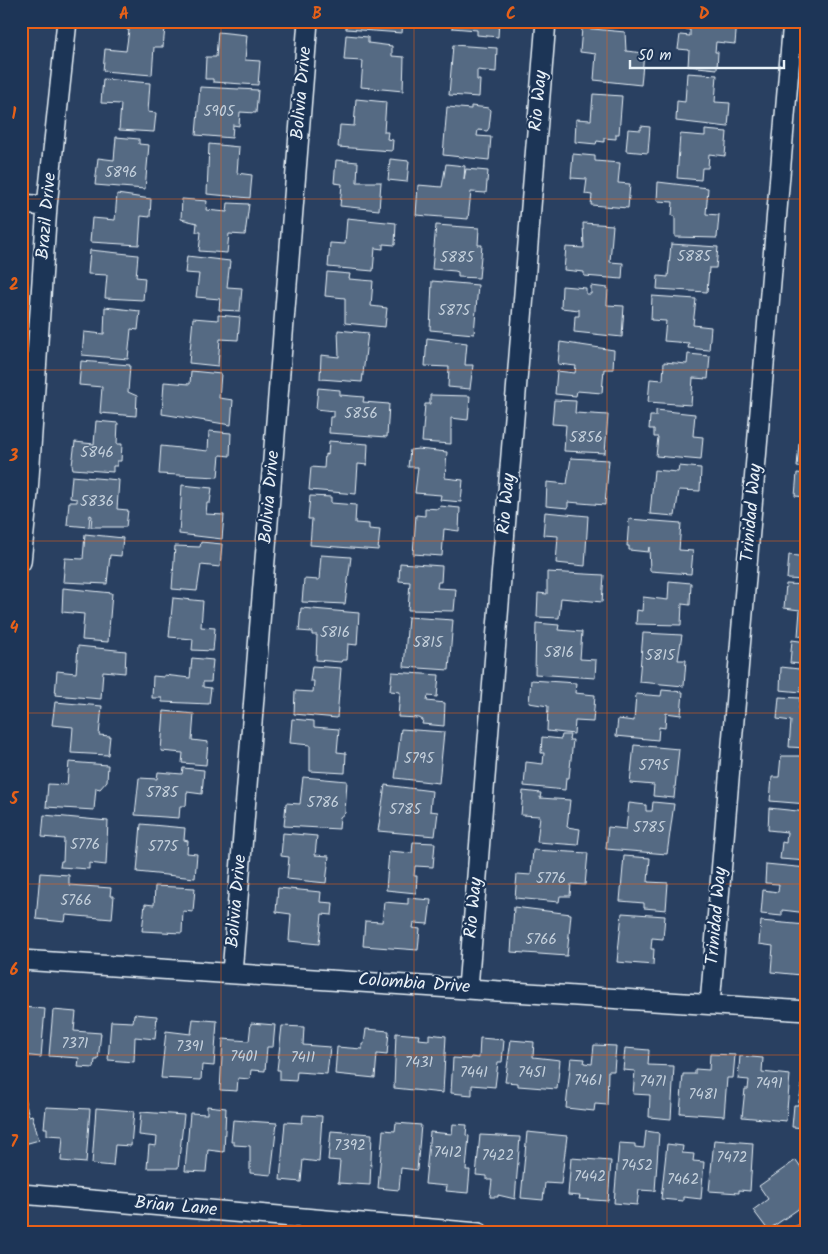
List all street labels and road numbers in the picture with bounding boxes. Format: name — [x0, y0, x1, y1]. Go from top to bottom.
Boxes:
street label: Bolivia Drive — [283, 45, 321, 141]
street label: Rio Way — [522, 69, 556, 133]
street label: Brazil Drive — [29, 171, 65, 261]
street label: Bolivia Drive — [251, 449, 289, 545]
street label: Trinidad Way — [733, 462, 771, 563]
street label: Rio Way — [490, 472, 524, 536]
street label: Bolivia Drive — [218, 853, 256, 949]
street label: Trinidad Way — [698, 865, 736, 966]
street label: Rio Way — [457, 876, 491, 940]
street label: Colombia Drive — [357, 966, 471, 1002]
street label: Brian Lane — [133, 1189, 219, 1225]

